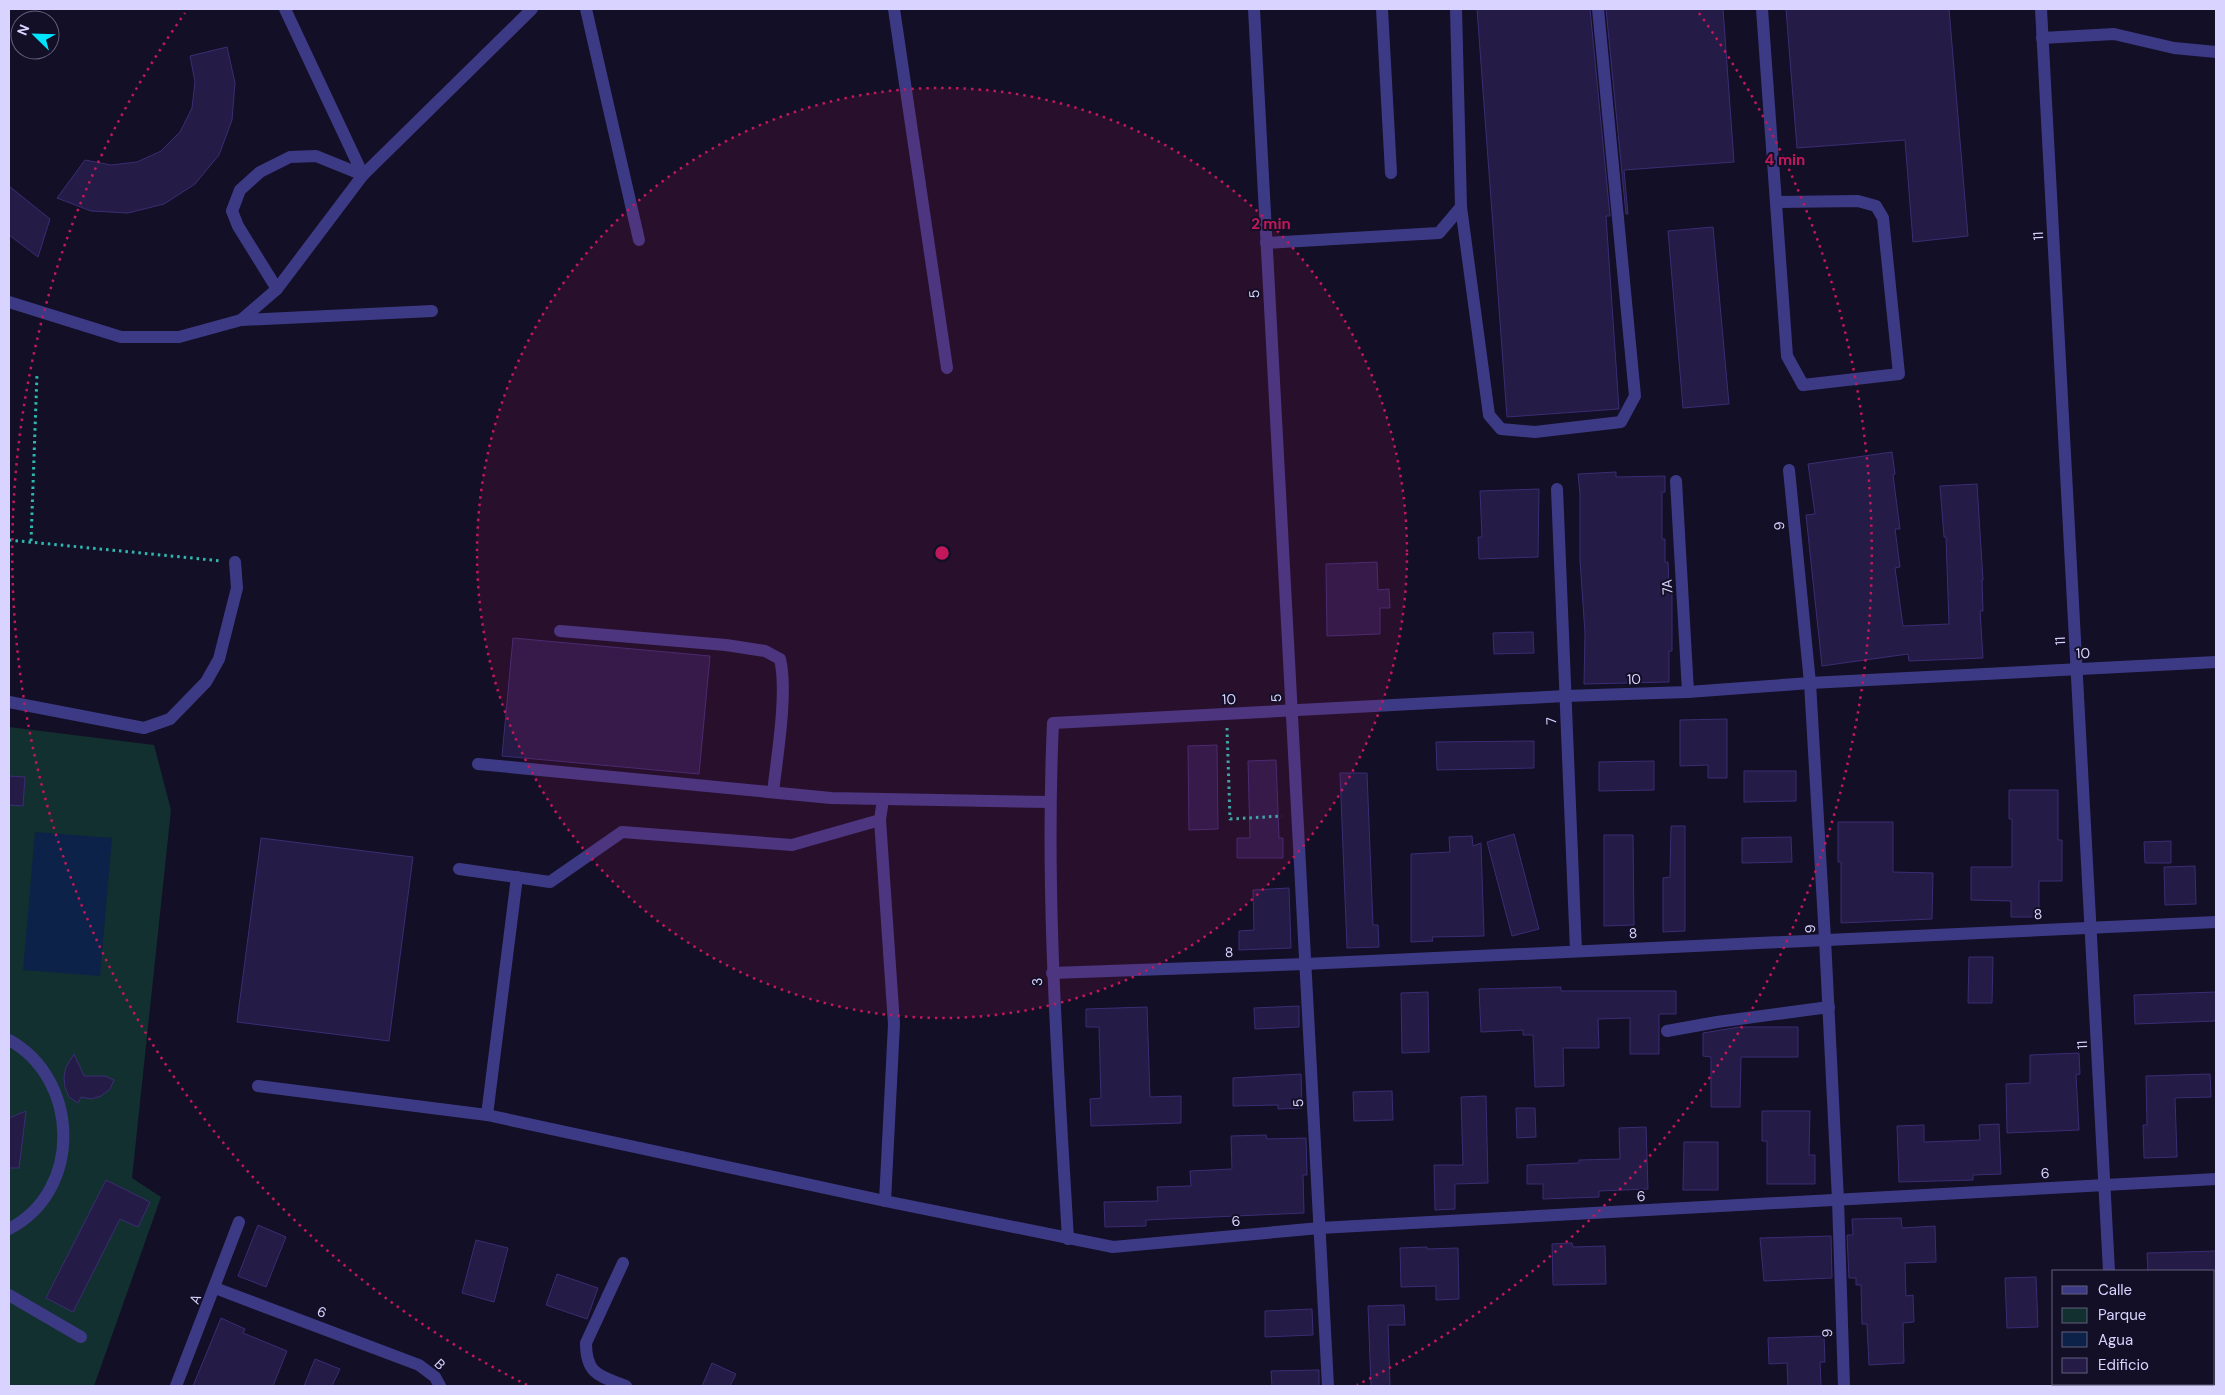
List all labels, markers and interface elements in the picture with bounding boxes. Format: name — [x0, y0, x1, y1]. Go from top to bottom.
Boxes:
north arrow — [10, 10, 60, 60]
text: N — [13, 22, 33, 38]
text: 4 min — [1765, 150, 1805, 170]
text: 2 min — [1251, 214, 1291, 234]
street label: 11 — [2029, 231, 2047, 241]
street label: 5 — [1245, 289, 1263, 299]
street label: 9 — [1770, 520, 1788, 531]
centre of rings — [933, 544, 951, 562]
street label: 7A — [1658, 579, 1676, 595]
street label: 11 — [2051, 636, 2069, 646]
street label: 10 — [2076, 644, 2090, 662]
street label: 10 — [1627, 670, 1641, 688]
street label: 10 — [1222, 690, 1236, 708]
street label: 5 — [1267, 693, 1285, 703]
street label: 7 — [1542, 717, 1560, 725]
street label: 8 — [2033, 905, 2043, 923]
street label: 8 — [1628, 924, 1638, 942]
street label: 9 — [1801, 924, 1819, 934]
street label: 8 — [1224, 943, 1234, 961]
street label: 3 — [1028, 977, 1046, 987]
street label: 11 — [2073, 1040, 2091, 1050]
street label: 5 — [1289, 1098, 1307, 1108]
street label: 6 — [2040, 1164, 2050, 1182]
street label: 6 — [1636, 1187, 1646, 1205]
street label: 6 — [1231, 1212, 1241, 1230]
legend — [2052, 1270, 2215, 1385]
text: Calle — [2098, 1280, 2132, 1300]
street label: A — [185, 1291, 205, 1307]
street label: 6 — [315, 1302, 329, 1322]
text: Parque — [2098, 1305, 2146, 1325]
street label: 9 — [1818, 1328, 1836, 1338]
text: Agua — [2098, 1330, 2133, 1350]
street label: B — [431, 1355, 449, 1373]
text: Edificio — [2098, 1355, 2149, 1375]

